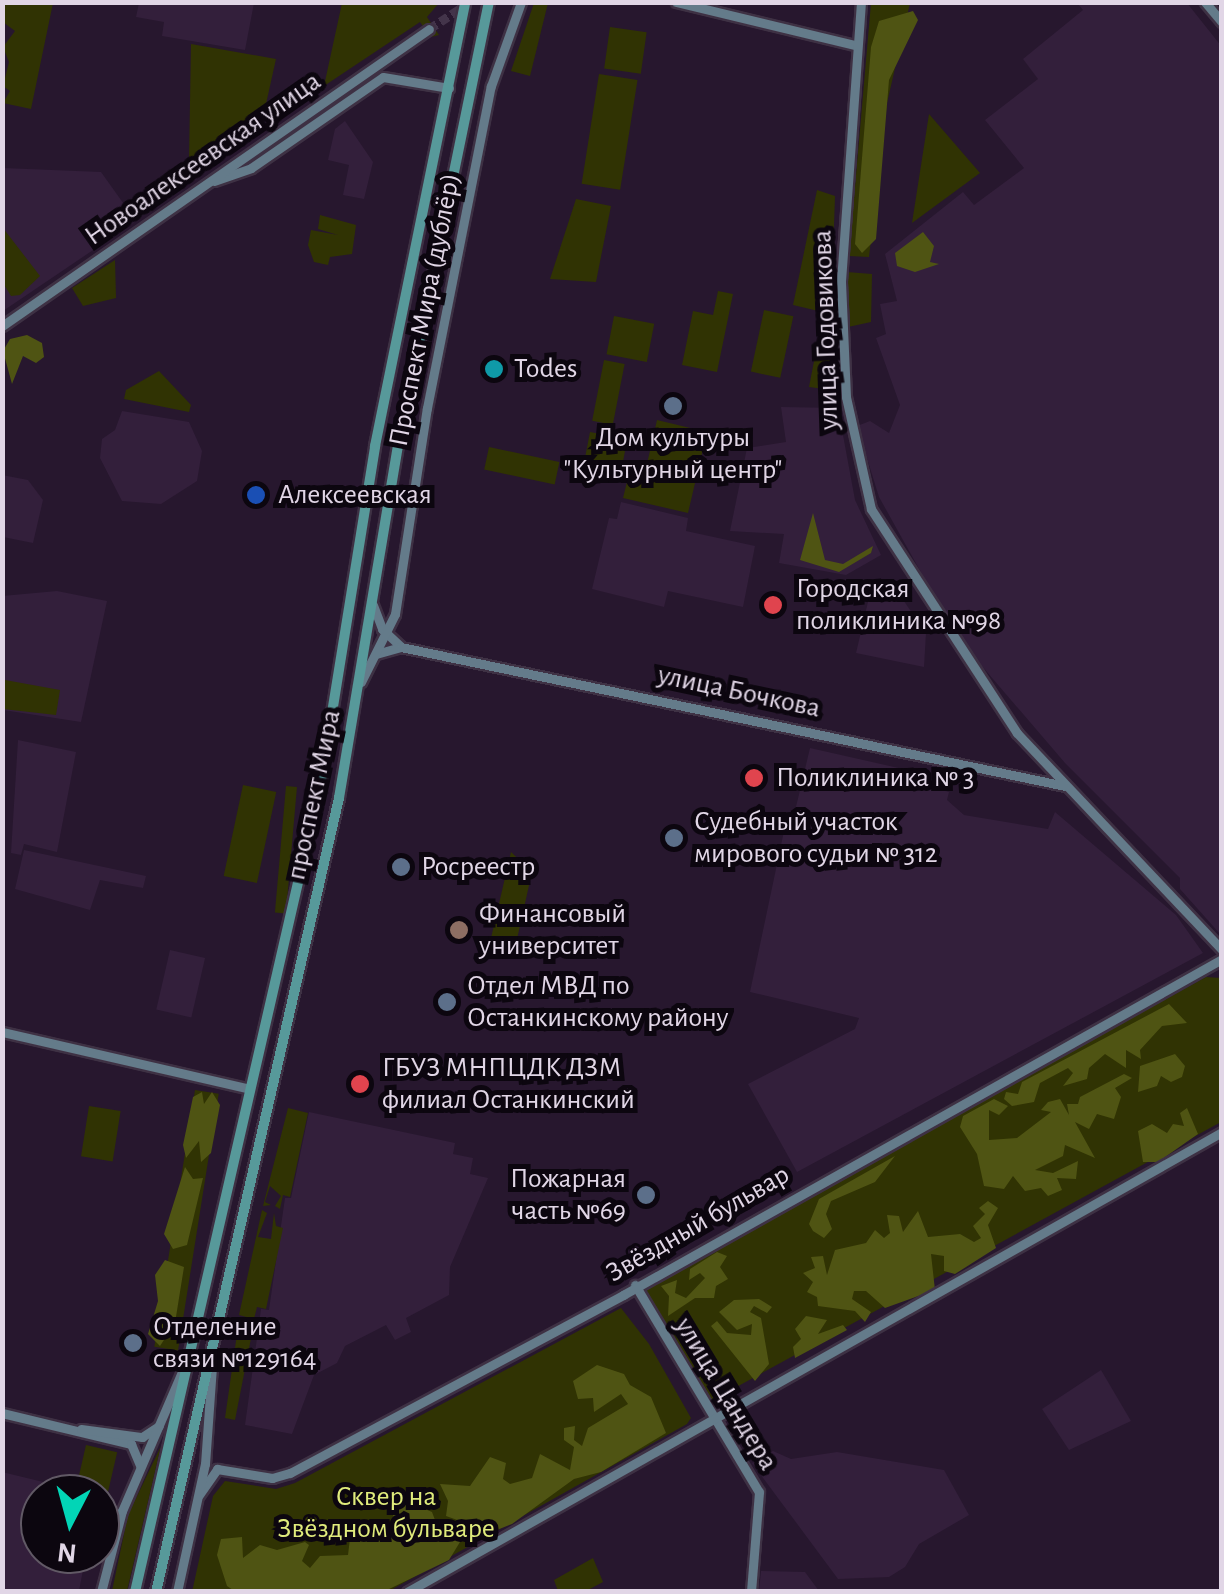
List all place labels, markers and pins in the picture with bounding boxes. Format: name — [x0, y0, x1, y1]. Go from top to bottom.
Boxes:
place label: Todes — [514, 352, 577, 386]
marker: Todes — [483, 358, 505, 380]
marker: Дом культуры "Культурный центр" — [662, 395, 684, 417]
place label: Дом культуры "Культурный центр" — [564, 421, 782, 487]
place label: Алексеевская — [278, 478, 432, 512]
marker: Алексеевская — [243, 482, 269, 508]
place label: Городская поликлиника №98 — [796, 572, 1001, 638]
marker: Городская поликлиника №98 — [760, 592, 786, 618]
place label: Поликлиника № 3 — [776, 761, 974, 795]
marker: Поликлиника № 3 — [741, 765, 767, 791]
place label: Судебный участок мирового судьи № 312 — [694, 805, 937, 871]
marker: Судебный участок мирового судьи № 312 — [663, 827, 685, 849]
place label: Росреестр — [421, 850, 535, 884]
marker: Росреестр — [390, 856, 412, 878]
place label: Финансовый университет — [479, 897, 626, 963]
marker: Финансовый университет — [448, 919, 470, 941]
place label: Отдел МВД по Останкинскому району — [467, 969, 728, 1035]
marker: Отдел МВД по Останкинскому району — [436, 991, 458, 1013]
place label: ГБУЗ МНПЦДК ДЗМ филиал Останкинский — [382, 1051, 635, 1117]
marker: ГБУЗ МНПЦДК ДЗМ филиал Останкинский — [347, 1071, 373, 1097]
place label: Пожарная часть №69 — [510, 1162, 626, 1228]
marker: Пожарная часть №69 — [635, 1184, 657, 1206]
place label: Отделение связи №129164 — [153, 1310, 316, 1376]
marker: Отделение связи №129164 — [122, 1332, 144, 1354]

